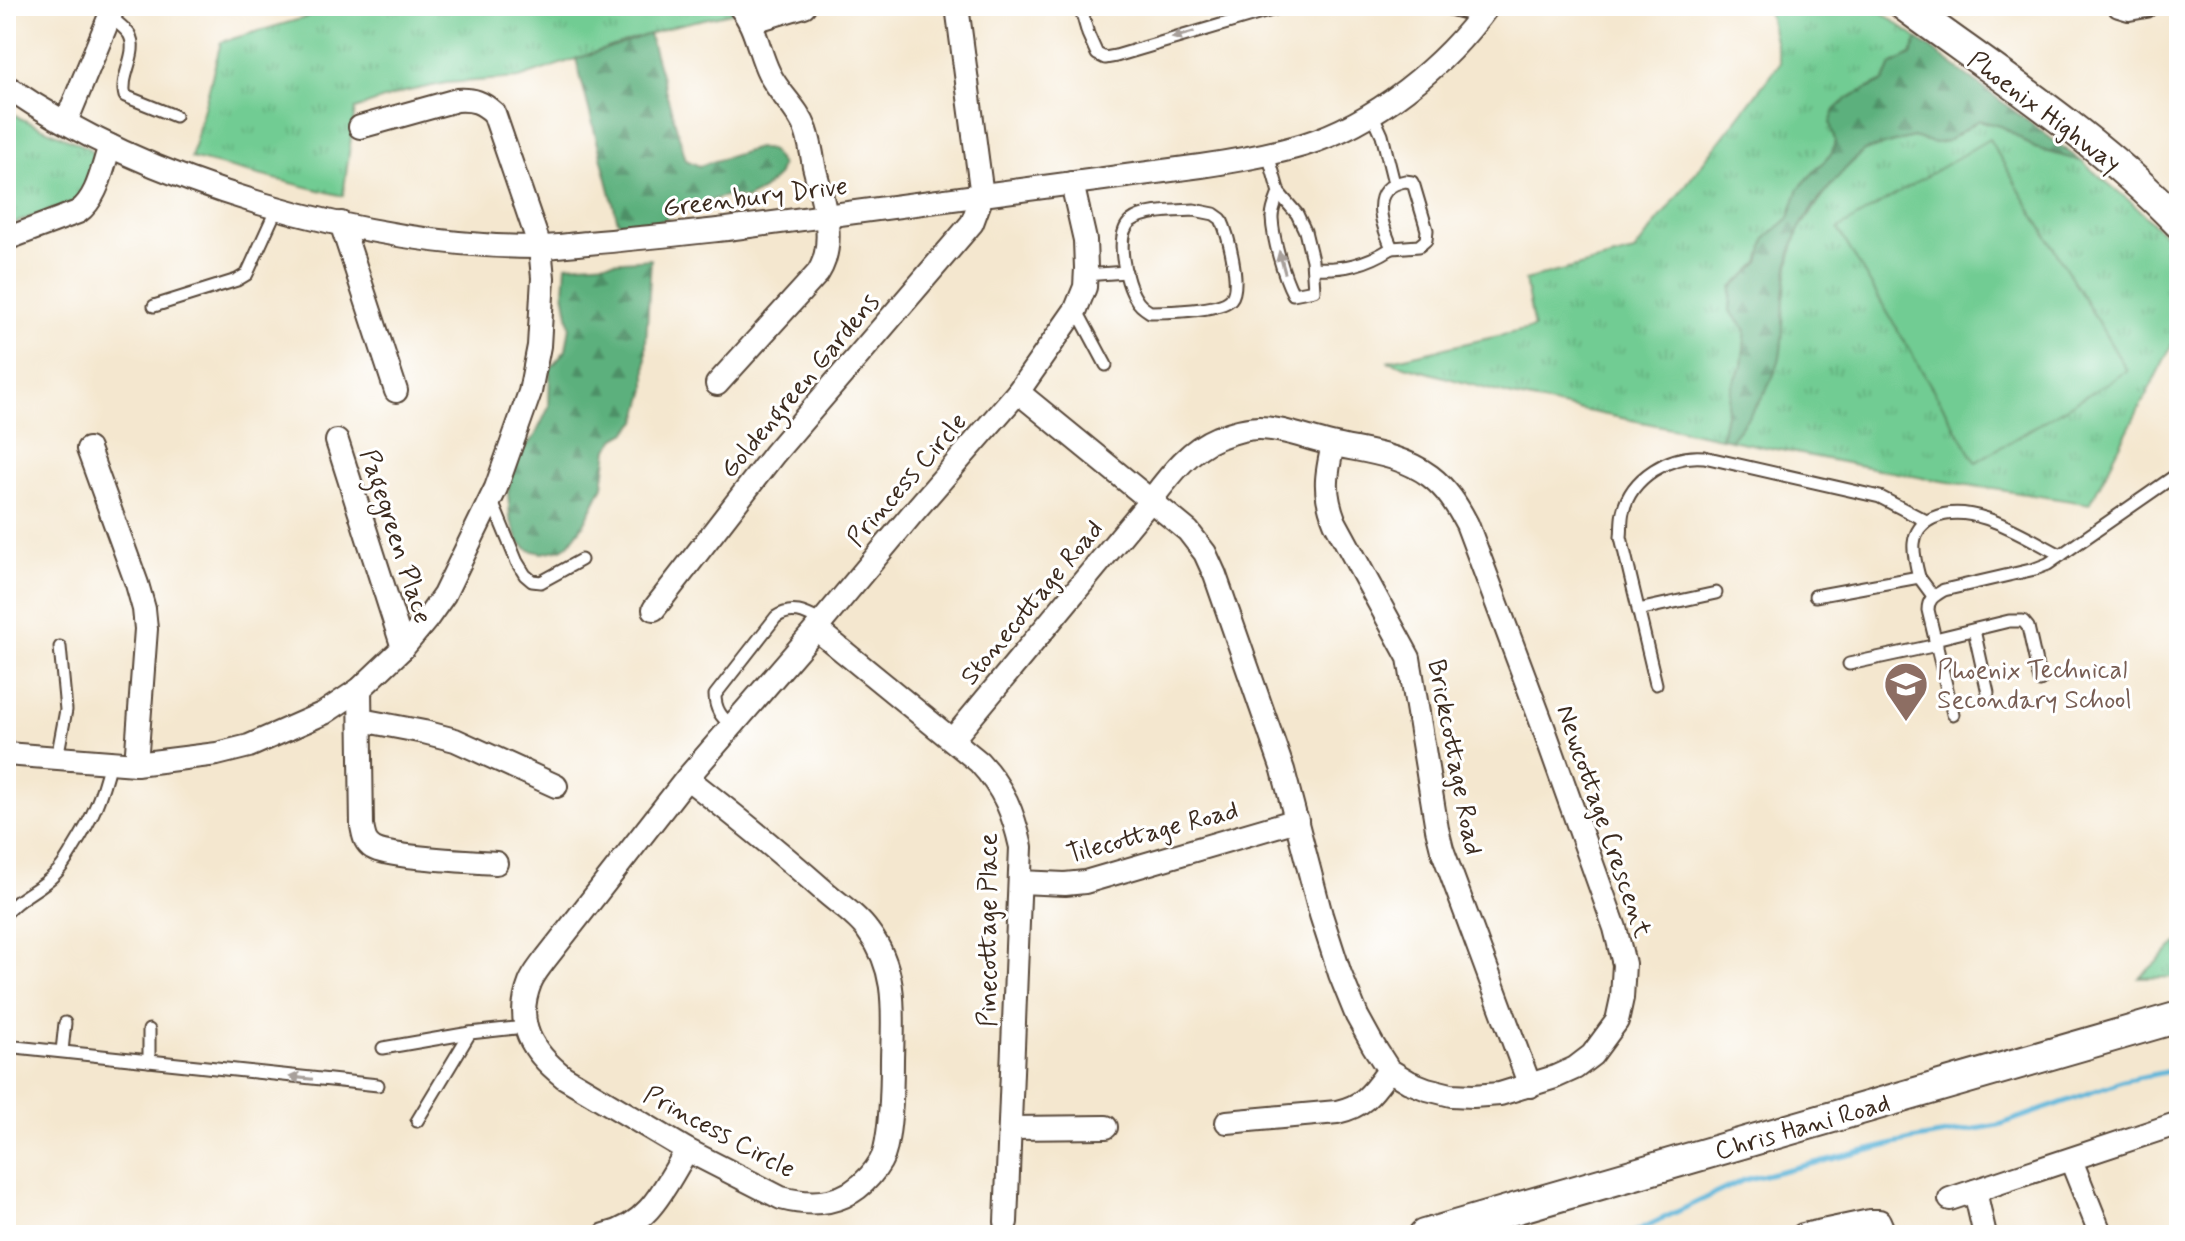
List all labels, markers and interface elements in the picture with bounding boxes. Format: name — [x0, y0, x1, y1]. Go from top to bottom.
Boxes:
one-way arrow — [1170, 29, 1194, 42]
street label: Phoenix Highway — [1960, 44, 2127, 181]
street label: Greenbury Drive — [661, 170, 850, 226]
one-way arrow — [1275, 249, 1287, 274]
street label: Goldengreen Gardens — [713, 287, 890, 488]
street label: Princess Circle — [840, 406, 975, 555]
street label: Pagegreen Place — [348, 445, 439, 629]
street label: Stonecottage Road — [953, 514, 1112, 693]
place label: Phoenix Technical Secondary School — [1937, 654, 2132, 718]
street label: Brickcottage Road — [1418, 657, 1490, 858]
school or university icon: Phoenix Technical Secondary School — [1882, 660, 1930, 723]
street label: Newcottage Crescent — [1547, 701, 1659, 943]
street label: Tilecottage Road — [1063, 794, 1242, 872]
street label: Pinecottage Place — [972, 833, 1006, 1027]
one-way arrow — [288, 1071, 313, 1084]
street label: Princess Circle — [637, 1078, 801, 1187]
street label: Chris Hani Road — [1711, 1087, 1894, 1169]

